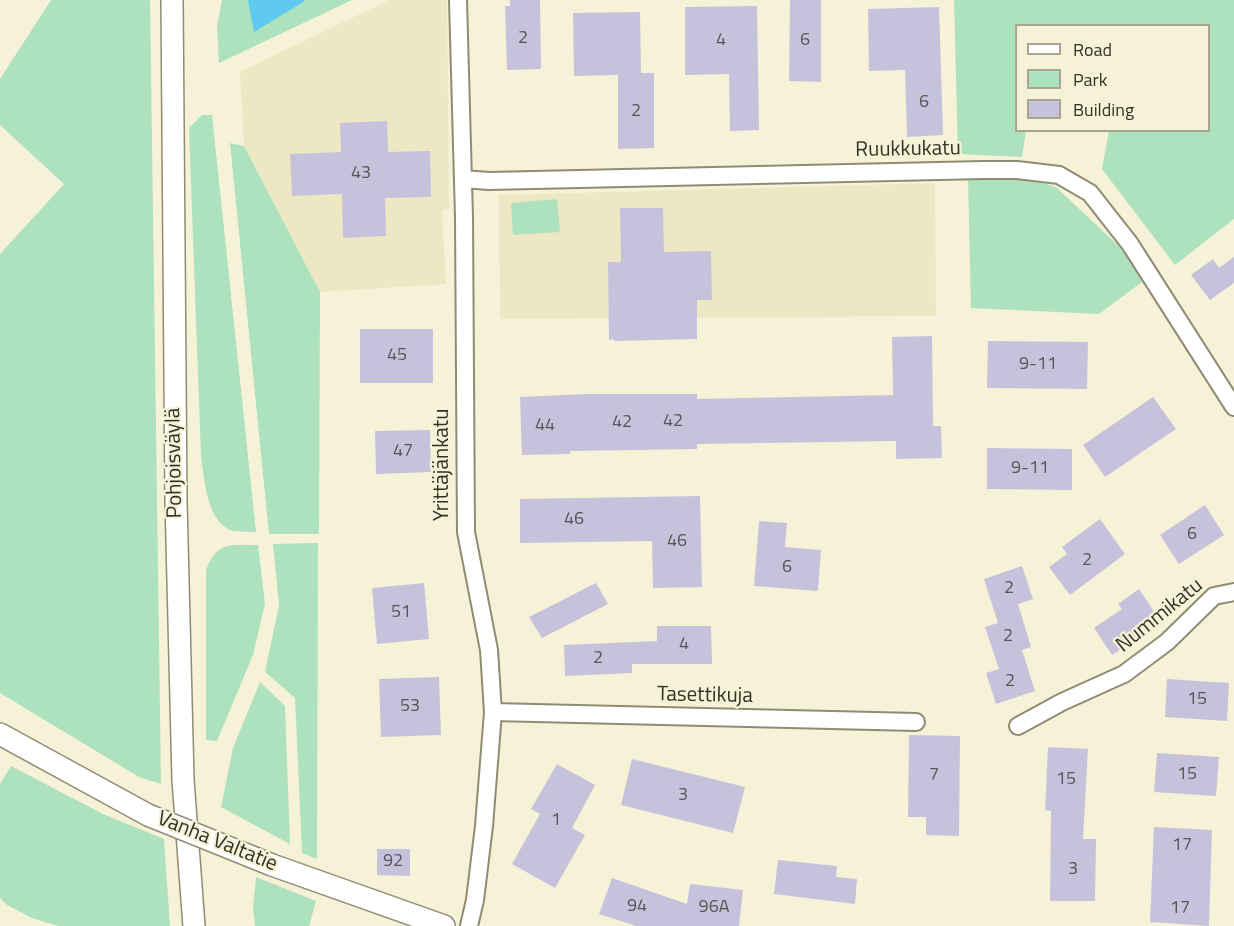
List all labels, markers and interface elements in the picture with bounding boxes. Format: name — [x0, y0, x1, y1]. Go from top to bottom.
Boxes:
legend — [1015, 24, 1210, 132]
house number: 2 — [518, 28, 528, 50]
house number: 4 — [716, 30, 726, 52]
house number: 6 — [800, 30, 810, 52]
text: Road — [1073, 36, 1112, 63]
text: Park — [1073, 66, 1107, 93]
house number: 6 — [919, 92, 929, 114]
text: Building — [1073, 96, 1134, 123]
house number: 2 — [631, 101, 641, 123]
street label: Ruukkukatu — [855, 136, 961, 164]
house number: 43 — [351, 163, 371, 185]
house number: 45 — [387, 345, 407, 367]
house number: 9-11 — [1019, 354, 1057, 376]
street label: Pohjoisväylä — [161, 408, 189, 518]
street label: Yrittäjänkatu — [430, 409, 456, 521]
house number: 42 — [663, 411, 683, 433]
house number: 42 — [612, 412, 632, 434]
house number: 44 — [535, 415, 555, 437]
house number: 47 — [393, 441, 413, 463]
house number: 9-11 — [1011, 458, 1049, 480]
house number: 46 — [564, 509, 584, 531]
house number: 6 — [1187, 524, 1197, 546]
house number: 46 — [667, 531, 687, 553]
house number: 2 — [1082, 550, 1092, 572]
house number: 6 — [782, 557, 792, 579]
street label: Nummikatu — [1112, 573, 1208, 659]
house number: 2 — [1004, 578, 1014, 600]
house number: 51 — [391, 602, 411, 624]
house number: 2 — [1003, 626, 1013, 648]
house number: 4 — [679, 634, 689, 656]
house number: 2 — [593, 648, 603, 670]
house number: 2 — [1005, 671, 1015, 693]
street label: Tasettikuja — [657, 683, 753, 709]
house number: 15 — [1187, 689, 1207, 711]
house number: 53 — [400, 696, 420, 718]
house number: 15 — [1177, 764, 1197, 786]
house number: 7 — [929, 765, 939, 787]
house number: 15 — [1056, 769, 1076, 791]
house number: 3 — [678, 785, 688, 807]
street label: Vanha Valtatie — [153, 806, 281, 878]
house number: 1 — [551, 810, 561, 832]
house number: 17 — [1172, 835, 1192, 857]
house number: 92 — [383, 851, 403, 873]
house number: 3 — [1068, 859, 1078, 881]
house number: 94 — [627, 896, 647, 918]
house number: 96A — [699, 897, 729, 919]
house number: 17 — [1170, 898, 1190, 920]

